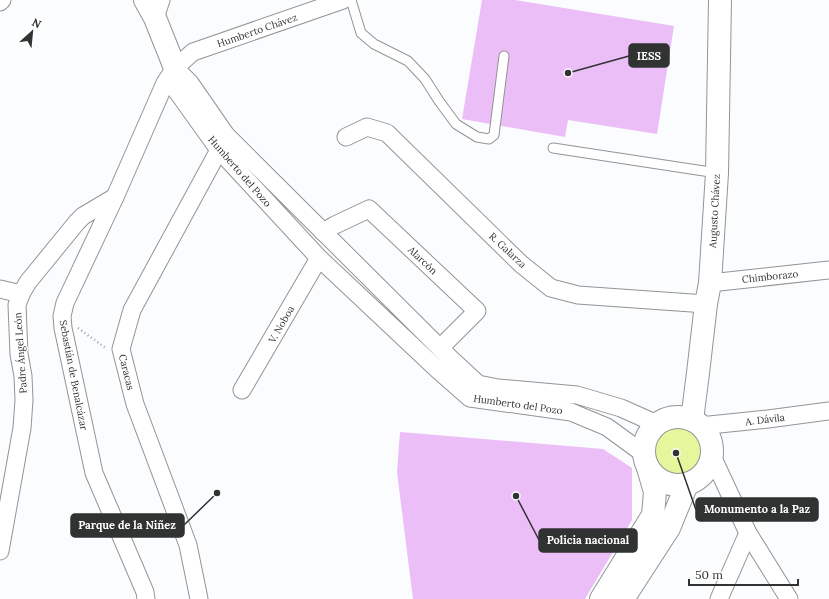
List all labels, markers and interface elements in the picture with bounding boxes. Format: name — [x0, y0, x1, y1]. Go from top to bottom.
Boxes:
street label: Humberto Chávez — [215, 11, 299, 50]
north arrow — [12, 12, 52, 52]
text: N — [30, 15, 44, 31]
callout: IESS — [629, 44, 669, 67]
text: IESS — [637, 49, 662, 63]
street label: Humberto del Pozo — [205, 133, 274, 210]
street label: Augusto Chávez — [706, 174, 723, 249]
street label: R. Galarza — [486, 230, 529, 271]
street label: Alarcón — [404, 243, 440, 277]
street label: Chimborazo — [741, 267, 799, 286]
street label: V. Noboa — [265, 303, 297, 346]
street label: Padre Ángel León — [11, 312, 30, 394]
street label: Sebastián de Benalcázar — [56, 319, 91, 432]
street label: Caracas — [116, 353, 137, 392]
street label: Humberto del Pozo — [472, 392, 564, 417]
street label: A. Dávila — [744, 411, 785, 428]
callout: Monumento a la Paz — [696, 498, 818, 521]
text: Monumento a la Paz — [704, 502, 810, 516]
callout: Parque de la Niñez — [71, 514, 184, 537]
text: Parque de la Niñez — [78, 518, 176, 532]
callout: Policia nacional — [539, 529, 637, 552]
text: Policia nacional — [547, 533, 630, 547]
scale bar — [689, 561, 798, 587]
text: 50 m — [695, 567, 723, 582]

